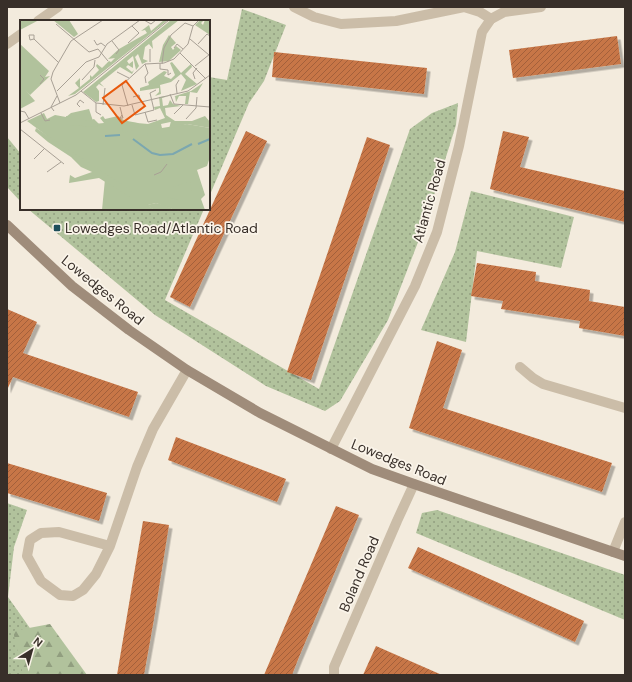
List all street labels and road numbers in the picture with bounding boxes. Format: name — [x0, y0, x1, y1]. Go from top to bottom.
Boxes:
street label: Atlantic Road — [408, 157, 450, 245]
street label: Lowedges Road — [58, 251, 148, 329]
street label: Lowedges Road — [349, 435, 449, 489]
street label: Boland Road — [335, 533, 383, 615]

